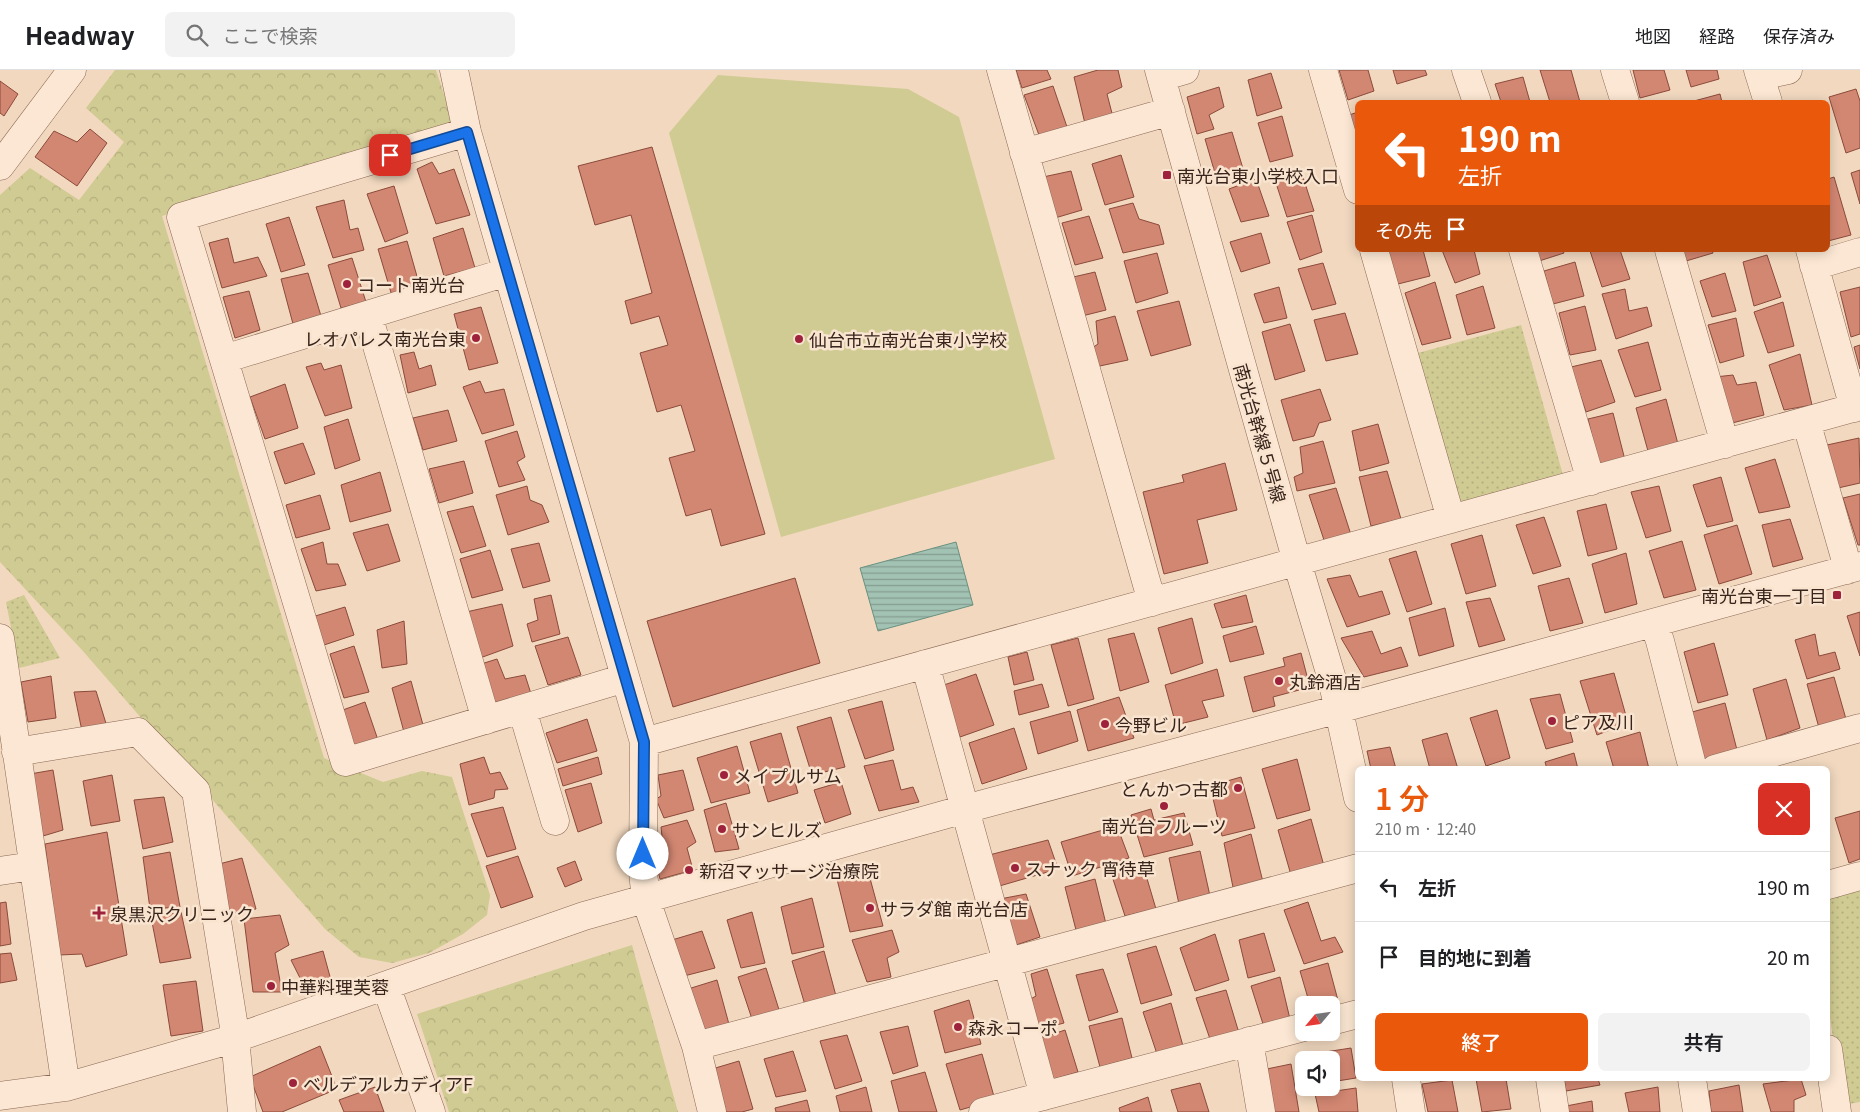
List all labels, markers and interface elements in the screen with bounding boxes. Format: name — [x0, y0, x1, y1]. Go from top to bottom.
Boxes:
search box — [165, 12, 515, 57]
text: Headway — [25, 17, 135, 52]
icon: search — [183, 21, 211, 49]
text: ここで検索 — [223, 21, 318, 48]
text: 地図 — [1635, 22, 1671, 48]
text: 経路 — [1699, 22, 1735, 48]
text: 保存済み — [1763, 22, 1835, 48]
text: 190 m — [1458, 111, 1562, 162]
icon: left — [1375, 120, 1440, 185]
pin — [369, 134, 411, 176]
icon: arrive — [376, 141, 404, 169]
text: 左折 — [1458, 158, 1502, 190]
place label: 南光台東小学校入口 — [1177, 162, 1339, 188]
marker: 南光台東小学校入口 — [1161, 169, 1173, 181]
icon: arrive — [1442, 215, 1470, 243]
text: その先 — [1375, 216, 1432, 243]
place label: コート南光台 — [357, 271, 465, 297]
marker: コート南光台 — [341, 278, 353, 290]
place label: レオパレス南光台東 — [304, 325, 466, 351]
place label: 仙台市立南光台東小学校 — [809, 326, 1007, 352]
marker: レオパレス南光台東 — [470, 332, 482, 344]
marker: 仙台市立南光台東小学校 — [793, 333, 805, 345]
street label: 南光台幹線５号線 — [1229, 360, 1293, 506]
place label: 南光台東一丁目 — [1701, 582, 1827, 608]
marker: 南光台東一丁目 — [1831, 589, 1843, 601]
place label: 丸鈴酒店 — [1289, 668, 1361, 694]
marker: 丸鈴酒店 — [1273, 675, 1285, 687]
place label: ピア及川 — [1562, 708, 1634, 734]
place label: 今野ビル — [1115, 711, 1187, 737]
marker: ピア及川 — [1546, 715, 1558, 727]
marker: 今野ビル — [1099, 718, 1111, 730]
place label: メイプルサム — [734, 762, 842, 788]
marker: メイプルサム — [718, 769, 730, 781]
place label: とんかつ古都 — [1120, 775, 1228, 801]
text: 1 分 — [1375, 775, 1429, 819]
marker: とんかつ古都 — [1232, 782, 1244, 794]
button: close — [1758, 783, 1810, 835]
marker: 南光台フルーツ — [1158, 800, 1170, 812]
place label: 南光台フルーツ — [1101, 812, 1227, 838]
place label: サンヒルズ — [732, 816, 822, 842]
text: 210 m · 12:40 — [1375, 816, 1476, 840]
marker: サンヒルズ — [716, 823, 728, 835]
position arrow — [616, 827, 668, 879]
place label: スナック 宵待草 — [1025, 855, 1155, 881]
place label: 新沼マッサージ治療院 — [699, 857, 879, 883]
marker: スナック 宵待草 — [1009, 862, 1021, 874]
marker: 新沼マッサージ治療院 — [683, 864, 695, 876]
icon: left — [1375, 873, 1403, 901]
text: 左折 — [1418, 873, 1456, 900]
text: 190 m — [1757, 873, 1810, 900]
place label: サラダ館 南光台店 — [880, 895, 1028, 921]
place label: 泉黒沢クリニック — [110, 900, 254, 926]
marker: サラダ館 南光台店 — [864, 902, 876, 914]
marker: 泉黒沢クリニック — [92, 906, 106, 920]
icon: arrive — [1375, 943, 1403, 971]
text: 目的地に到着 — [1418, 943, 1532, 970]
text: 20 m — [1767, 943, 1810, 970]
place label: 中華料理芙蓉 — [281, 973, 389, 999]
marker: 中華料理芙蓉 — [265, 980, 277, 992]
north arrow — [1295, 996, 1340, 1041]
map controls — [1295, 996, 1340, 1096]
button: 終了 — [1375, 1013, 1588, 1071]
button: 共有 — [1598, 1013, 1810, 1071]
place label: 森永コーポ — [968, 1014, 1058, 1040]
marker: 森永コーポ — [952, 1021, 964, 1033]
button: sound — [1295, 1051, 1340, 1096]
place label: ベルデアルカディアF — [303, 1070, 473, 1096]
marker: ベルデアルカディアF — [287, 1077, 299, 1089]

